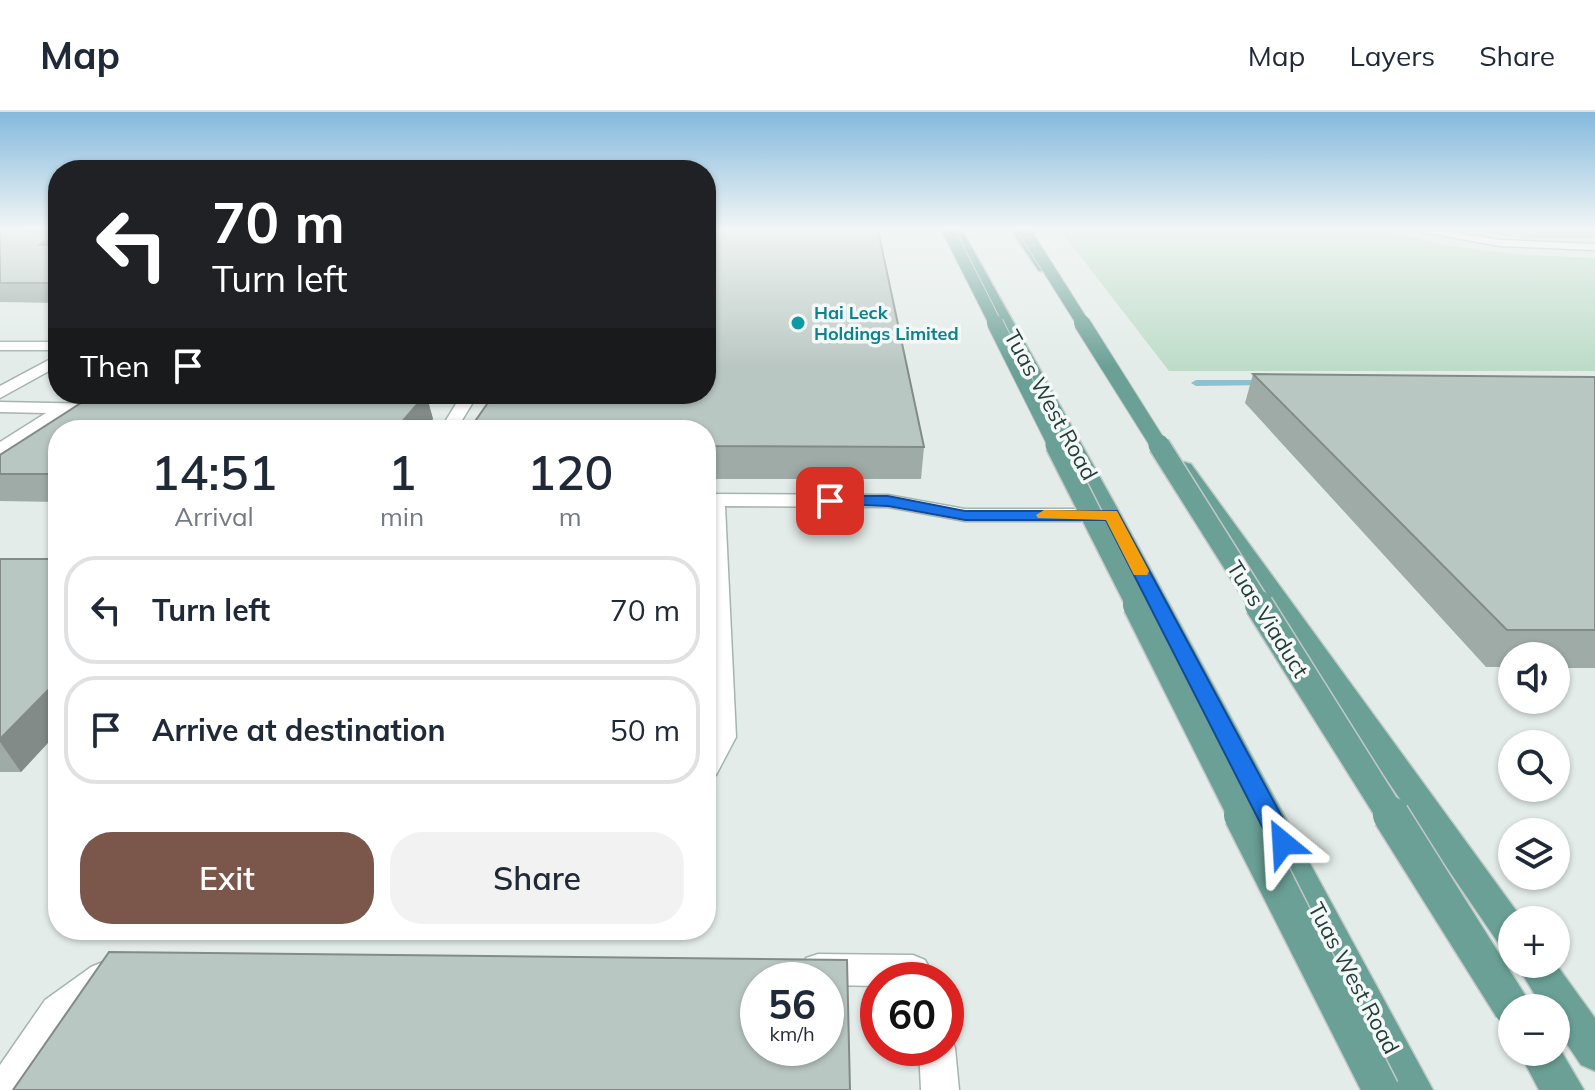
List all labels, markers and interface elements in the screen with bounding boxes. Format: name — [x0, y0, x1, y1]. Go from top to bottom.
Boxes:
text: Map — [40, 31, 120, 79]
text: Map — [1248, 38, 1305, 73]
text: Layers — [1349, 38, 1435, 73]
text: Share — [1479, 38, 1555, 73]
text: 70 m — [212, 187, 345, 257]
icon: left — [80, 192, 184, 296]
text: Turn left — [212, 256, 348, 301]
place label: Hai Leck Holdings Limited — [814, 301, 959, 345]
marker: Hai Leck Holdings Limited — [789, 314, 807, 332]
street label: Tuas West Road — [998, 325, 1104, 485]
icon: arrive — [166, 344, 210, 388]
text: Then — [80, 347, 150, 385]
text: 14:51 — [151, 442, 277, 502]
text: 1 — [388, 442, 416, 502]
text: 120 — [527, 442, 613, 502]
pin — [796, 467, 864, 535]
icon: arrive — [808, 479, 852, 523]
text: Arrival — [174, 500, 254, 533]
text: min — [380, 500, 424, 533]
text: m — [559, 500, 582, 533]
street label: Tuas Viaduct — [1221, 555, 1315, 683]
icon: left — [84, 588, 128, 632]
text: Turn left — [152, 591, 270, 629]
text: 70 m — [610, 591, 680, 629]
map controls — [1498, 642, 1570, 1066]
button: sound — [1498, 642, 1570, 714]
icon: arrive — [84, 708, 128, 752]
text: Arrive at destination — [152, 711, 446, 749]
text: 50 m — [610, 711, 680, 749]
button: search — [1498, 730, 1570, 802]
position arrow — [1241, 801, 1325, 885]
button: layers — [1498, 818, 1570, 890]
button: Exit — [80, 832, 374, 924]
button: Share — [390, 832, 684, 924]
street label: Tuas West Road — [1302, 897, 1406, 1059]
button: + — [1498, 906, 1570, 978]
speed limit sign: 60 — [860, 962, 964, 1066]
text: 56 — [768, 979, 816, 1029]
button: − — [1498, 994, 1570, 1066]
text: km/h — [769, 1021, 815, 1046]

